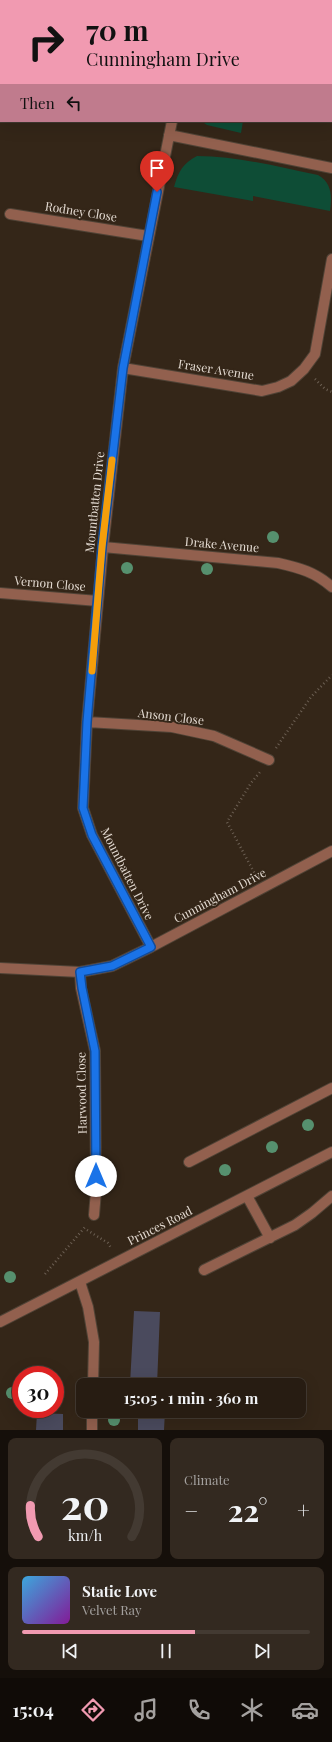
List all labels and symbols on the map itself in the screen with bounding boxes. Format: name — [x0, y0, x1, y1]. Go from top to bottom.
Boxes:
pin — [140, 151, 174, 192]
street label: Rodney Close — [44, 197, 118, 225]
street label: Fraser Avenue — [177, 355, 255, 383]
street label: Mountbatten Drive — [81, 451, 107, 553]
street label: Drake Avenue — [184, 533, 260, 555]
street label: Vernon Close — [13, 572, 87, 594]
street label: Anson Close — [136, 704, 205, 728]
street label: Mountbatten Drive — [98, 825, 158, 922]
street label: Cunningham Drive — [171, 864, 269, 926]
street label: Harwood Close — [72, 1052, 90, 1134]
position arrow — [75, 1155, 117, 1197]
street label: Princes Road — [124, 1202, 195, 1248]
speed limit sign: 30 — [12, 1366, 64, 1418]

